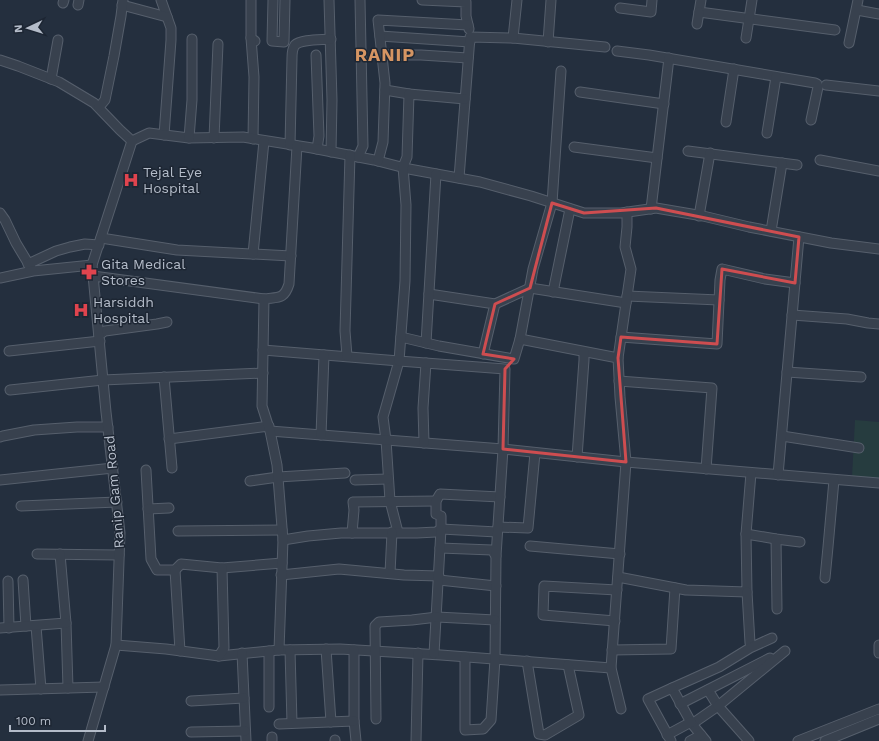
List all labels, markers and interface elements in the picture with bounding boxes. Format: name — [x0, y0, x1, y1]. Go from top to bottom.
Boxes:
north arrow — [8, 8, 48, 48]
text: N — [12, 24, 25, 33]
district label: RANIP — [355, 44, 415, 65]
place label: Tejal Eye Hospital — [143, 164, 202, 196]
hospital icon: Tejal Eye Hospital — [122, 171, 140, 189]
place label: Gita Medical Stores — [101, 256, 186, 288]
pharmacy icon: Gita Medical Stores — [80, 263, 98, 281]
place label: Harsiddh Hospital — [93, 294, 154, 326]
hospital icon: Harsiddh Hospital — [72, 301, 90, 319]
street label: Ranip Gam Road — [101, 435, 127, 549]
scale bar — [10, 707, 105, 733]
text: 100 m — [16, 714, 51, 728]

